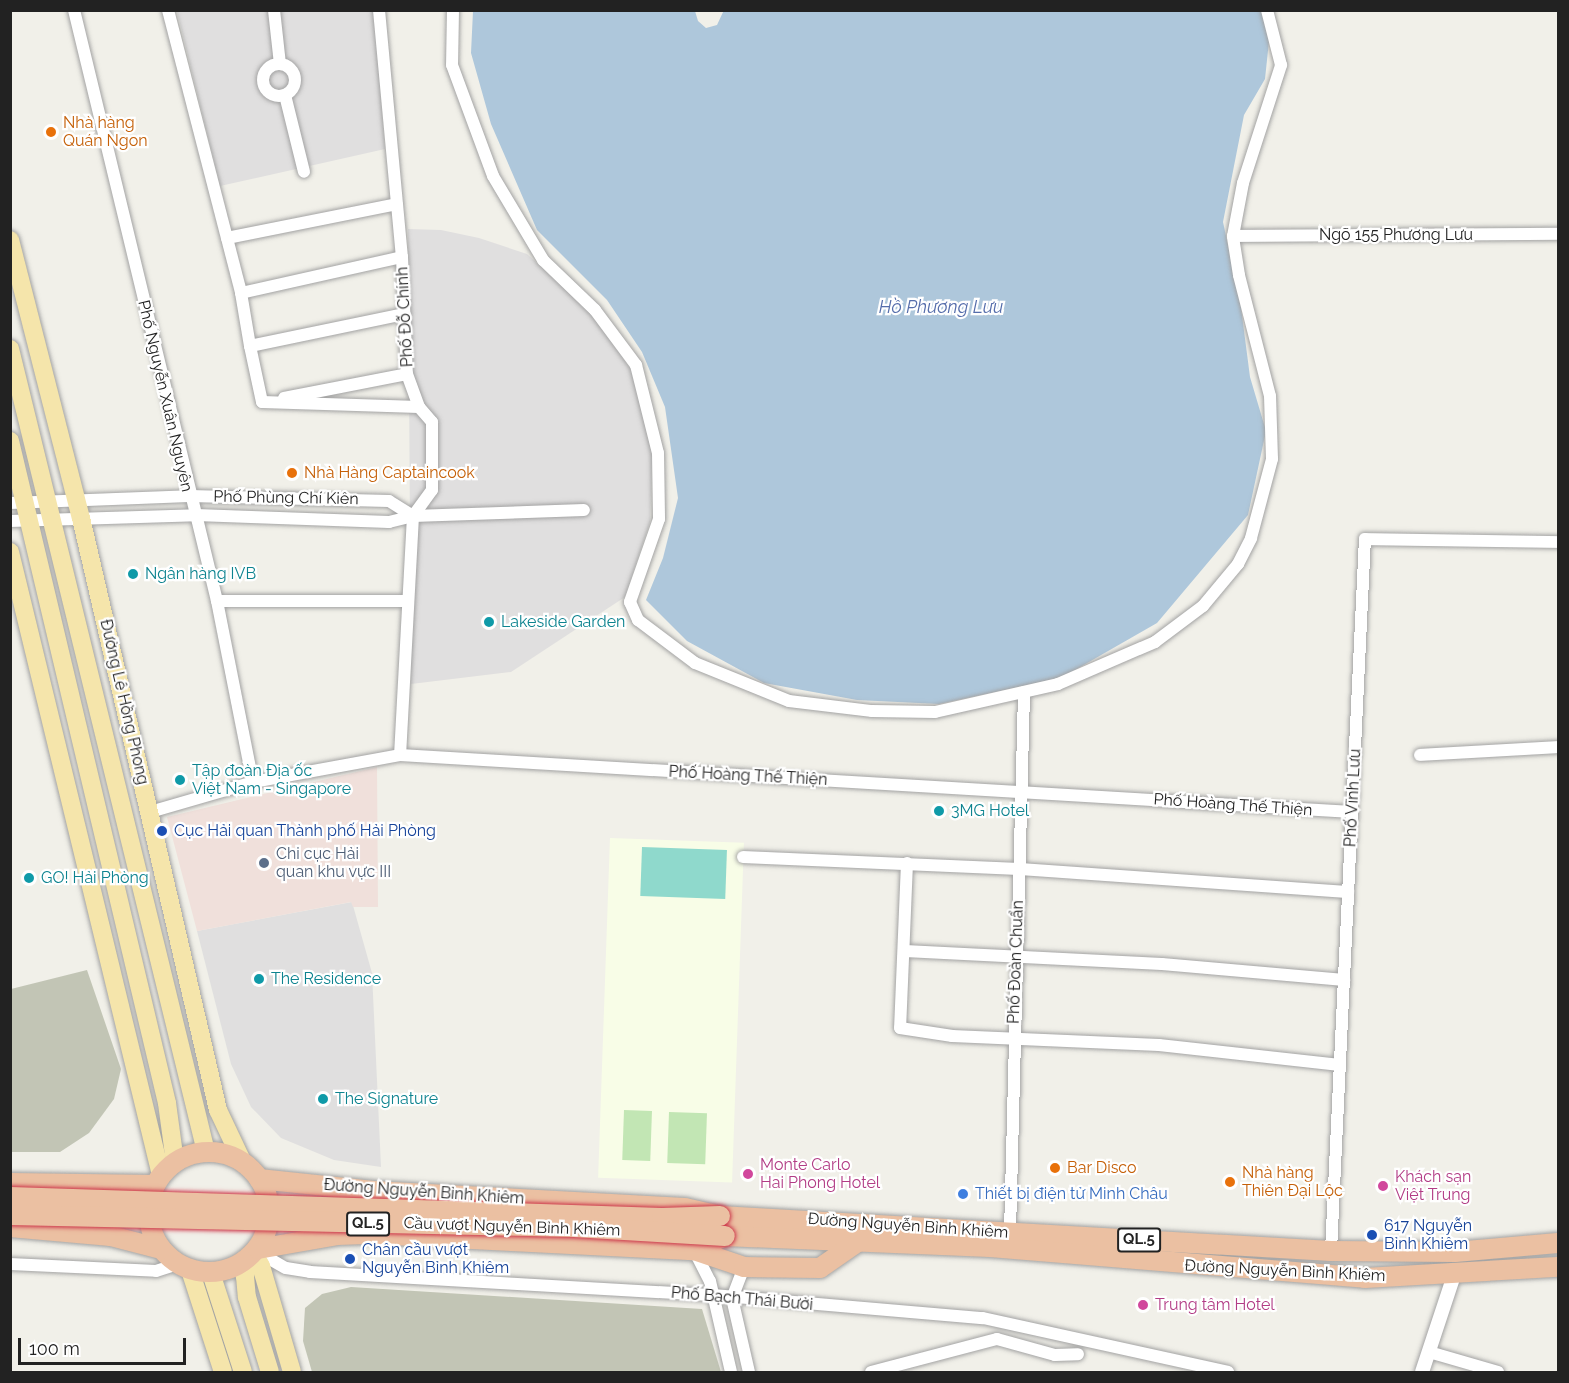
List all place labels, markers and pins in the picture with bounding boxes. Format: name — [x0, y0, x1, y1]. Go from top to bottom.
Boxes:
place label: Nhà hàng Quán Ngon — [63, 113, 148, 151]
marker: Nhà hàng Quán Ngon — [44, 125, 58, 139]
place label: Nhà Hàng Captaincook — [304, 463, 475, 483]
marker: Nhà Hàng Captaincook — [285, 466, 299, 480]
place label: Ngân hàng IVB — [145, 564, 256, 584]
marker: Ngân hàng IVB — [126, 567, 140, 581]
place label: Lakeside Garden — [501, 612, 625, 632]
marker: Lakeside Garden — [482, 615, 496, 629]
place label: Tập đoàn Địa ốc Việt Nam - Singapore — [192, 761, 351, 799]
marker: Tập đoàn Địa ốc Việt Nam - Singapore — [173, 773, 187, 787]
place label: 3MG Hotel — [951, 801, 1029, 821]
marker: 3MG Hotel — [932, 804, 946, 818]
place label: Cục Hải quan Thành phố Hải Phòng — [174, 821, 436, 841]
marker: Cục Hải quan Thành phố Hải Phòng — [155, 824, 169, 838]
place label: Chi cục Hải quan khu vực III — [276, 844, 392, 882]
marker: Chi cục Hải quan khu vực III — [257, 856, 271, 870]
place label: GO! Hải Phòng — [41, 868, 149, 888]
marker: GO! Hải Phòng — [22, 871, 36, 885]
place label: The Residence — [271, 969, 381, 989]
marker: The Residence — [252, 972, 266, 986]
place label: The Signature — [335, 1089, 438, 1109]
marker: The Signature — [316, 1092, 330, 1106]
place label: Monte Carlo Hai Phong Hotel — [760, 1155, 880, 1193]
place label: Bar Disco — [1067, 1158, 1137, 1178]
marker: Bar Disco — [1048, 1161, 1062, 1175]
place label: Nhà hàng Thiên Đại Lộc — [1242, 1163, 1343, 1201]
marker: Monte Carlo Hai Phong Hotel — [741, 1167, 755, 1181]
place label: Khách sạn Việt Trung — [1395, 1167, 1471, 1205]
marker: Nhà hàng Thiên Đại Lộc — [1223, 1175, 1237, 1189]
marker: Khách sạn Việt Trung — [1376, 1179, 1390, 1193]
place label: Thiết bị điện tử Minh Châu — [975, 1184, 1168, 1204]
marker: Thiết bị điện tử Minh Châu — [956, 1187, 970, 1201]
place label: 617 Nguyễn Bỉnh Khiêm — [1384, 1216, 1472, 1254]
marker: 617 Nguyễn Bỉnh Khiêm — [1365, 1228, 1379, 1242]
place label: Chân cầu vượt Nguyễn Bỉnh Khiêm — [362, 1240, 509, 1278]
marker: Chân cầu vượt Nguyễn Bỉnh Khiêm — [343, 1252, 357, 1266]
place label: Trung tâm Hotel — [1155, 1295, 1275, 1315]
marker: Trung tâm Hotel — [1136, 1298, 1150, 1312]

